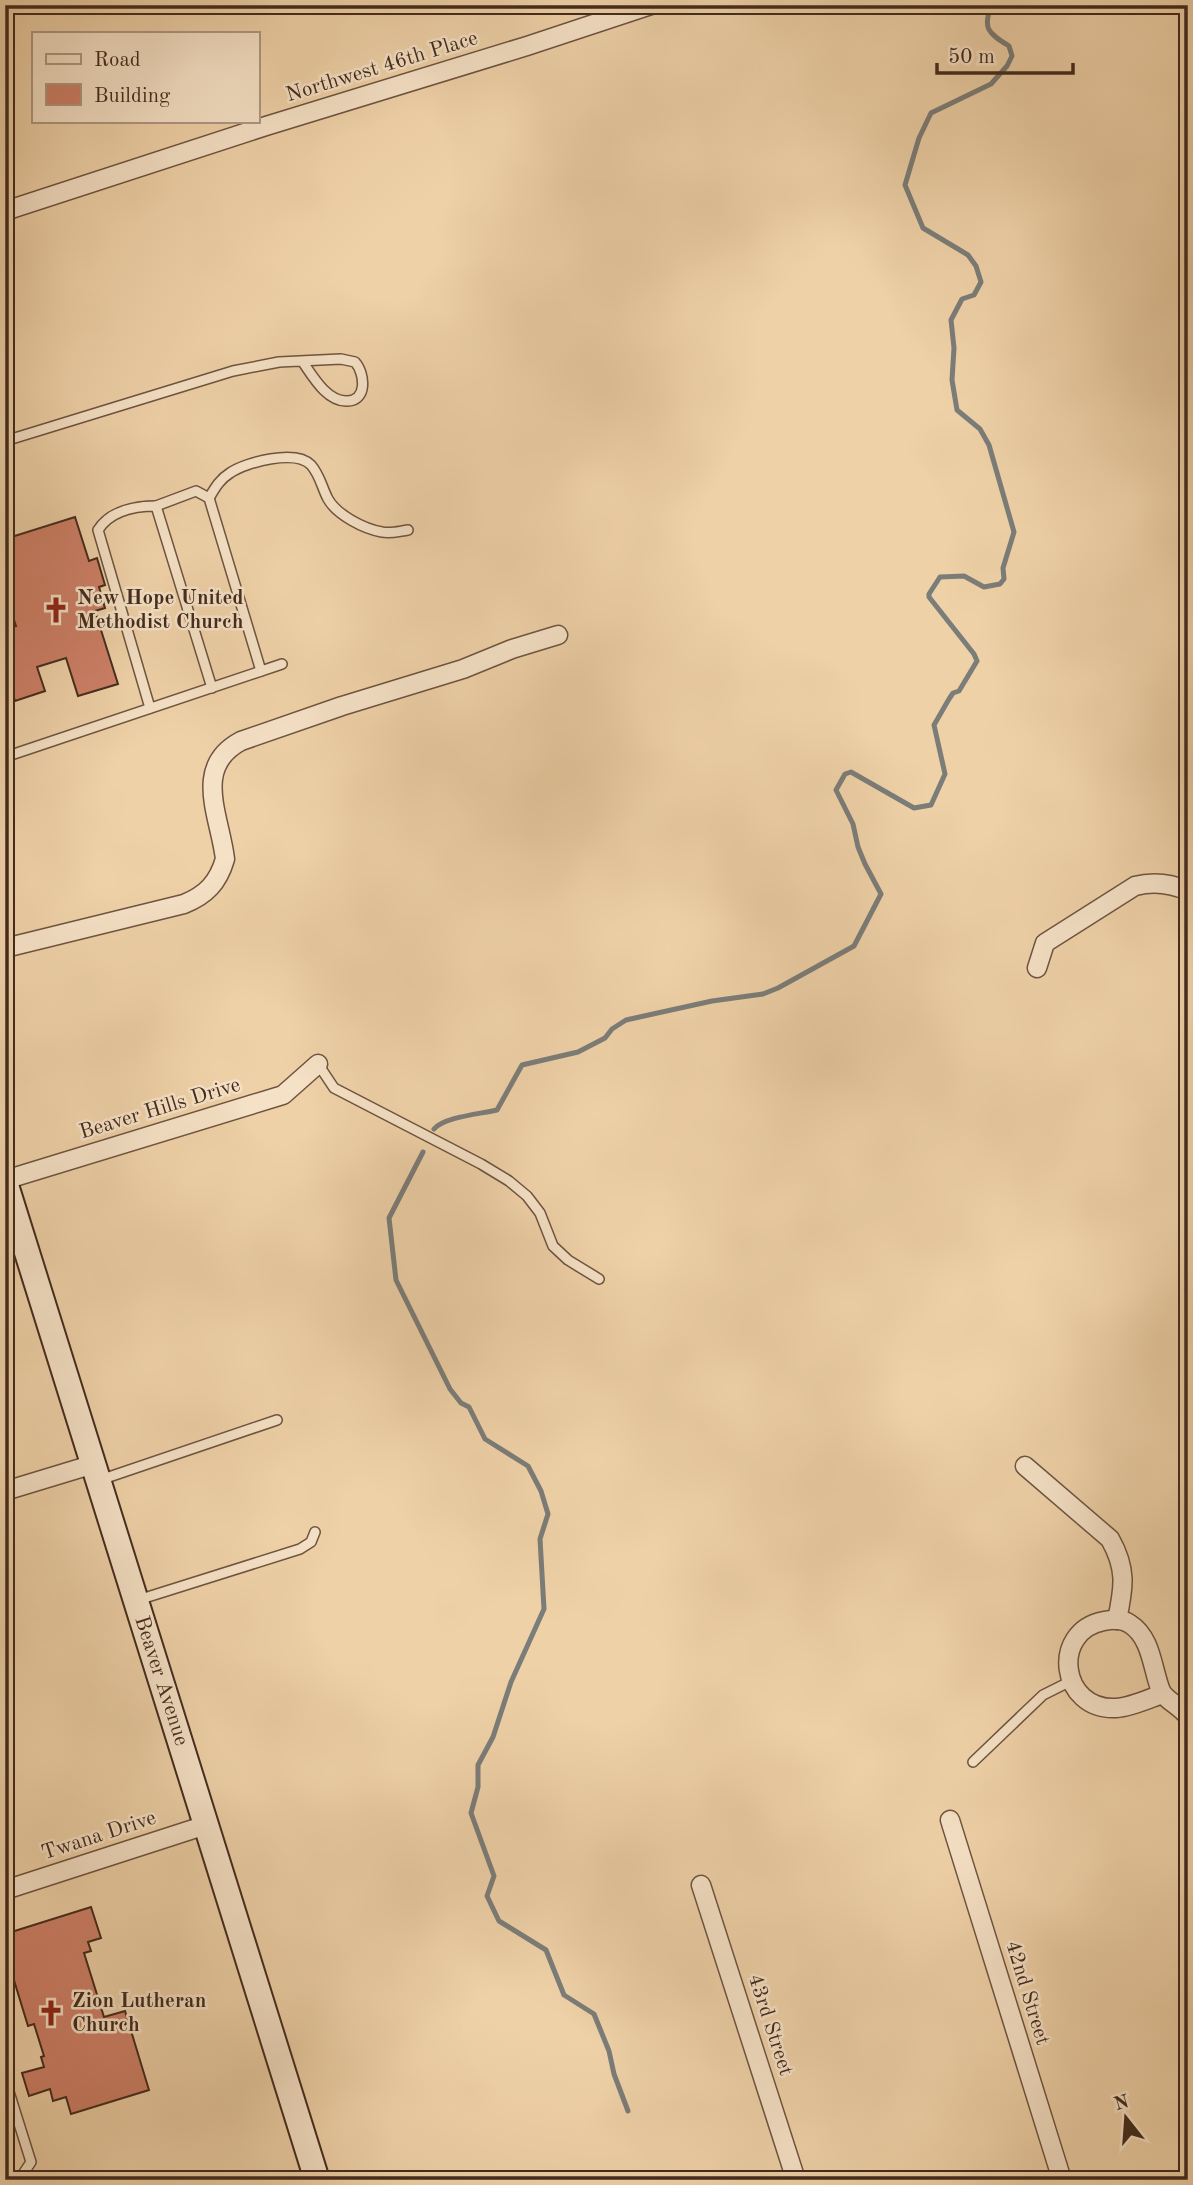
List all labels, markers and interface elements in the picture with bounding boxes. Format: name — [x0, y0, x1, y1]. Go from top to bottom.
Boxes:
street label: Northwest 46th Place — [284, 28, 480, 106]
legend — [32, 32, 259, 122]
scale bar — [937, 32, 1074, 76]
text: 50 m — [948, 47, 995, 68]
text: Road — [94, 50, 141, 71]
text: Building — [94, 86, 171, 107]
place label: New Hope United Methodist Church — [77, 588, 244, 633]
church icon: New Hope United Methodist Church — [41, 595, 71, 625]
street label: Beaver Hills Drive — [77, 1075, 243, 1143]
street label: Beaver Avenue — [130, 1614, 192, 1748]
street label: Twana Drive — [39, 1808, 159, 1864]
street label: 42nd Street — [1001, 1938, 1053, 2048]
street label: 43rd Street — [744, 1972, 796, 2078]
place label: Zion Lutheran Church — [72, 1991, 206, 2036]
church icon: Zion Lutheran Church — [36, 1998, 66, 2028]
north arrow — [1092, 2084, 1162, 2154]
text: N — [1112, 2093, 1132, 2115]

